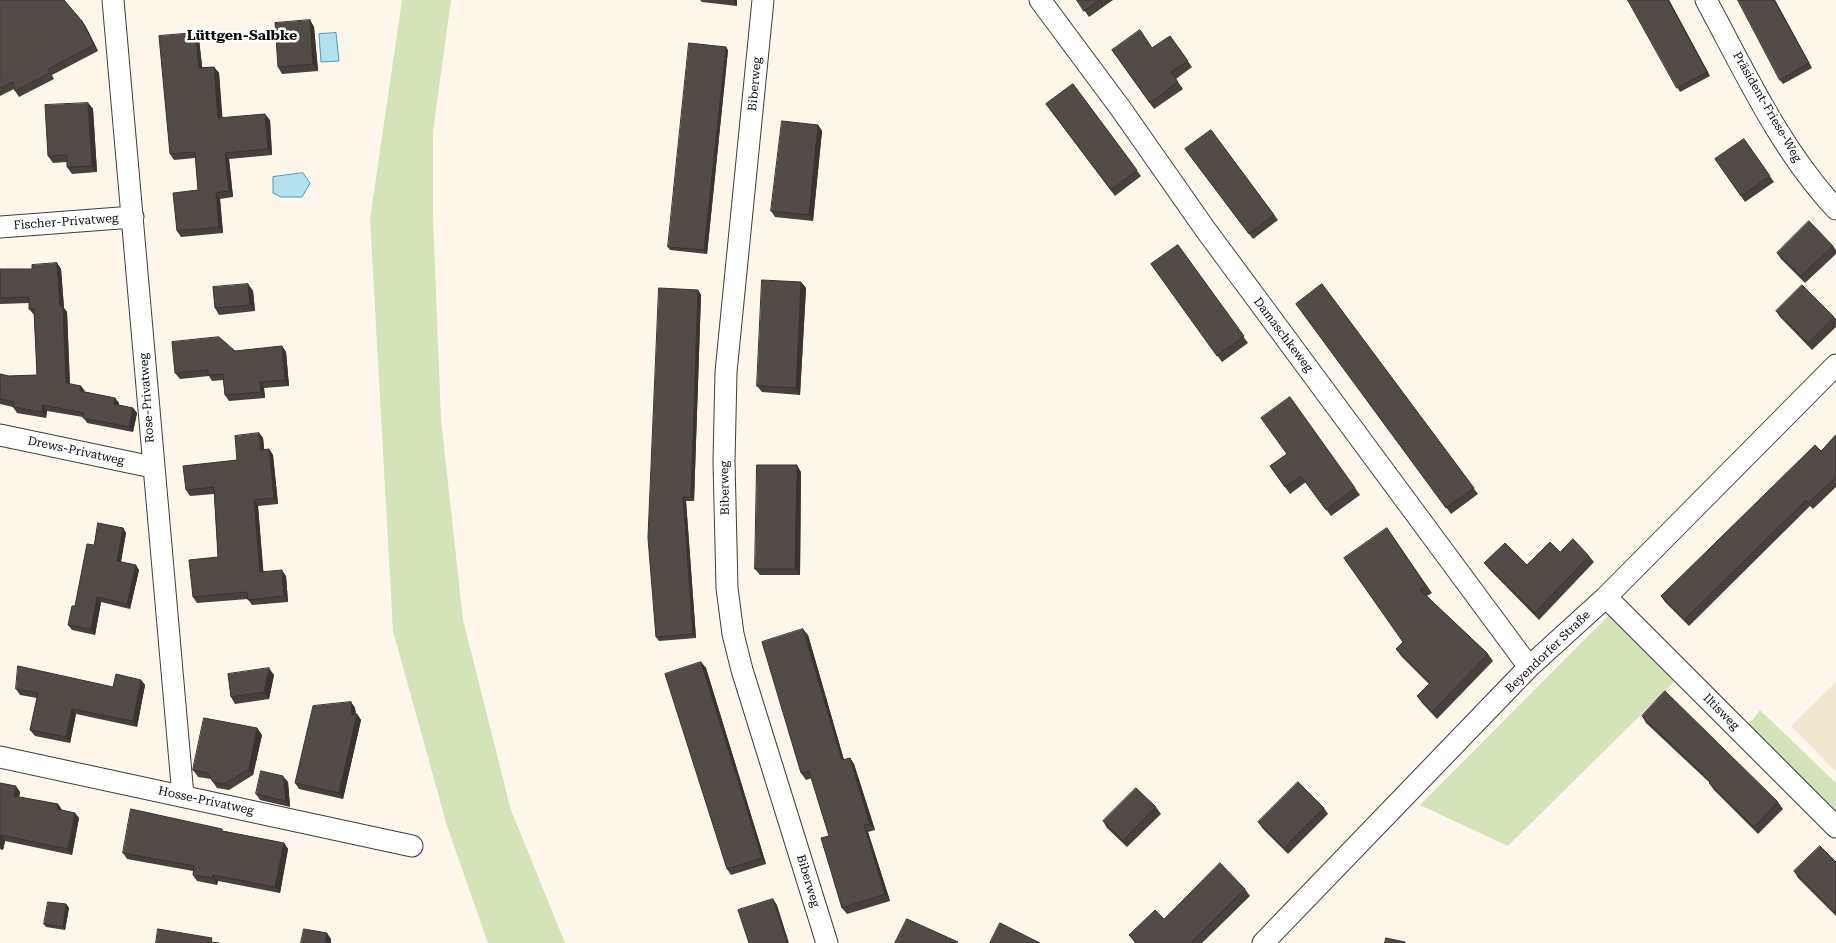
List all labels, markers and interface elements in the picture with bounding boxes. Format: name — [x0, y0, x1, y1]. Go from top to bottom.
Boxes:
district label: Lüttgen-Salbke — [187, 28, 297, 44]
street label: Präsident-Friese-Weg — [1730, 49, 1804, 165]
street label: Biberweg — [745, 56, 765, 112]
street label: Fischer-Privatweg — [13, 211, 119, 233]
street label: Damaschkeweg — [1250, 295, 1316, 375]
street label: Rose-Privatweg — [137, 352, 157, 444]
street label: Drews-Privatweg — [26, 434, 126, 468]
street label: Biberweg — [717, 461, 733, 515]
street label: Beyendorfer Straße — [1503, 608, 1593, 696]
street label: Iltisweg — [1700, 691, 1742, 733]
street label: Hosse-Privatweg — [157, 784, 255, 818]
street label: Biberweg — [793, 853, 823, 909]

